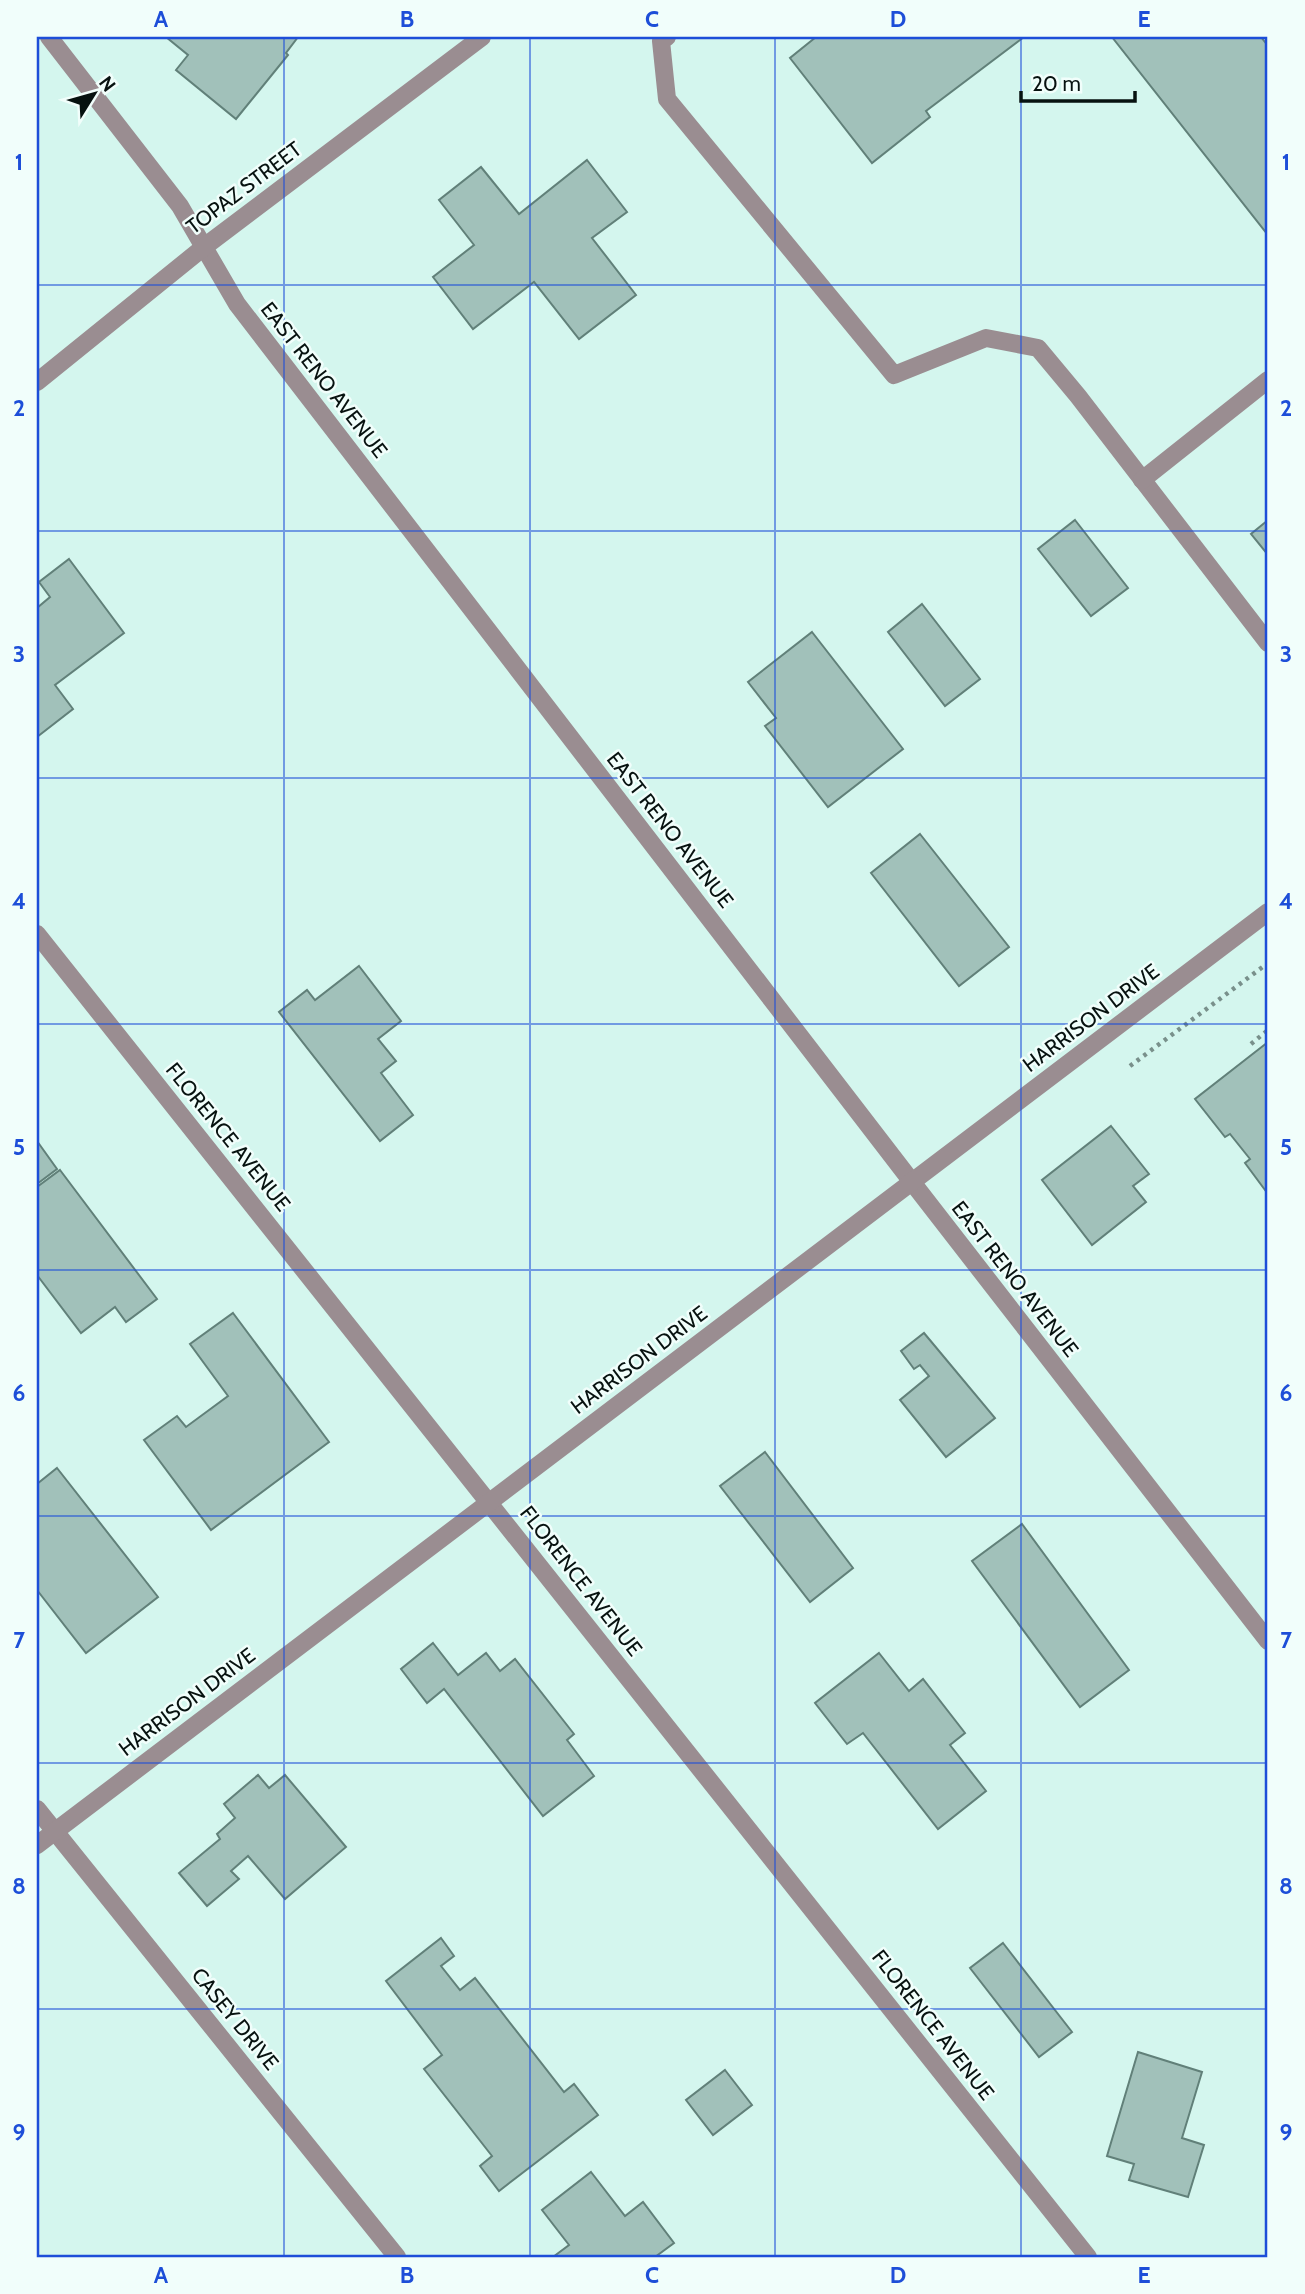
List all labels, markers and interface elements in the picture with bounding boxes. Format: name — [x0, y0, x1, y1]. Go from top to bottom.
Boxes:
text: A — [154, 5, 169, 33]
text: B — [400, 5, 414, 33]
text: C — [645, 5, 659, 33]
text: D — [890, 5, 906, 33]
text: E — [1137, 5, 1151, 33]
north arrow — [60, 60, 130, 130]
scale bar — [1021, 60, 1135, 104]
text: 20 m — [1032, 71, 1081, 96]
text: N — [94, 72, 120, 96]
street label: TOPAZ STREET — [181, 136, 306, 239]
text: 1 — [15, 148, 23, 176]
text: 1 — [1282, 148, 1290, 176]
street label: EAST RENO AVENUE — [256, 297, 393, 463]
text: 2 — [13, 394, 25, 422]
text: 2 — [1280, 394, 1292, 422]
text: 3 — [13, 640, 25, 668]
text: 3 — [1280, 640, 1292, 668]
street label: EAST RENO AVENUE — [602, 747, 739, 913]
text: 4 — [12, 887, 26, 915]
text: 4 — [1279, 887, 1293, 915]
street label: HARRISON DRIVE — [1018, 958, 1164, 1077]
street label: FLORENCE AVENUE — [161, 1058, 296, 1216]
text: 5 — [13, 1133, 25, 1161]
text: 5 — [1280, 1133, 1292, 1161]
street label: EAST RENO AVENUE — [947, 1196, 1084, 1362]
street label: HARRISON DRIVE — [566, 1300, 712, 1419]
text: 6 — [13, 1379, 25, 1407]
text: 6 — [1280, 1379, 1292, 1407]
street label: FLORENCE AVENUE — [515, 1501, 648, 1661]
text: 7 — [13, 1626, 25, 1654]
text: 7 — [1280, 1626, 1292, 1654]
street label: HARRISON DRIVE — [114, 1642, 260, 1761]
text: 8 — [12, 1872, 26, 1900]
text: 8 — [1279, 1872, 1293, 1900]
street label: FLORENCE AVENUE — [867, 1945, 1000, 2105]
street label: CASEY DRIVE — [187, 1963, 284, 2075]
text: 9 — [13, 2118, 25, 2146]
text: 9 — [1280, 2118, 1292, 2146]
text: A — [154, 2261, 169, 2289]
text: B — [400, 2261, 414, 2289]
text: C — [645, 2261, 659, 2289]
text: D — [890, 2261, 906, 2289]
text: E — [1137, 2261, 1151, 2289]

